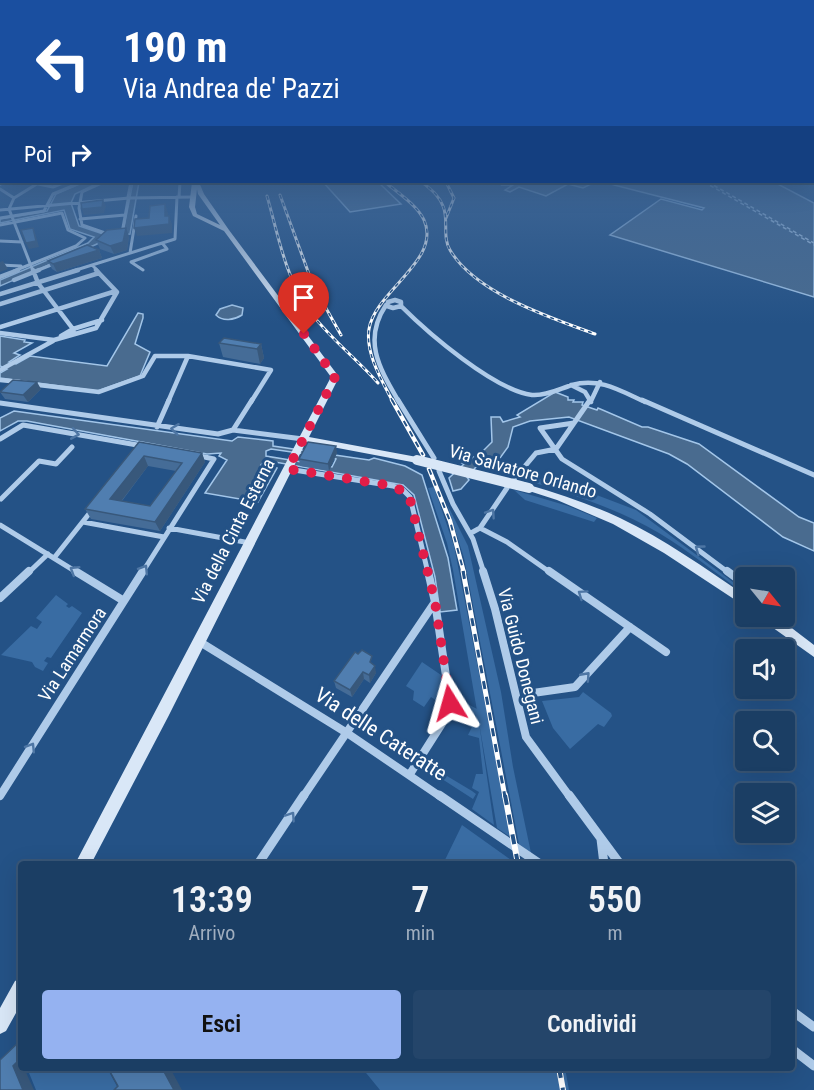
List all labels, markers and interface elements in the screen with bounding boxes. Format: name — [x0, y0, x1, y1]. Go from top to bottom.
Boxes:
text: 190 m — [123, 23, 228, 72]
icon: left — [24, 24, 102, 102]
text: Via Andrea de' Pazzi — [123, 73, 340, 105]
icon: right — [64, 138, 97, 171]
text: Poi — [24, 142, 52, 167]
pin — [278, 272, 329, 334]
icon: arrive — [287, 281, 320, 314]
one-way arrow — [170, 423, 180, 436]
one-way arrow — [70, 427, 80, 440]
street label: Via Salvatore Orlando — [447, 440, 599, 502]
street label: Via della Cinta Esterna — [187, 455, 279, 607]
one-way arrow — [484, 508, 495, 519]
one-way arrow — [695, 546, 706, 557]
one-way arrow — [136, 565, 148, 575]
one-way arrow — [70, 566, 81, 577]
north arrow — [735, 567, 795, 627]
map controls — [735, 567, 795, 843]
street label: Via Guido Donegani — [494, 586, 548, 726]
one-way arrow — [577, 590, 588, 601]
street label: Via Lamarmora — [34, 603, 110, 705]
button: sound — [735, 639, 795, 699]
position arrow — [418, 671, 482, 735]
one-way arrow — [579, 672, 590, 682]
street label: Via delle Cateratte — [311, 682, 452, 786]
button: search — [735, 711, 795, 771]
one-way arrow — [24, 743, 35, 754]
button: layers — [735, 783, 795, 843]
one-way arrow — [284, 811, 295, 822]
text: 13:39 — [171, 879, 253, 921]
text: 7 — [411, 879, 429, 921]
text: 550 — [588, 879, 642, 921]
text: Arrivo — [188, 921, 235, 945]
text: min — [406, 921, 435, 945]
text: m — [607, 921, 623, 945]
button: Esci — [42, 990, 401, 1059]
button: Condividi — [413, 990, 771, 1059]

